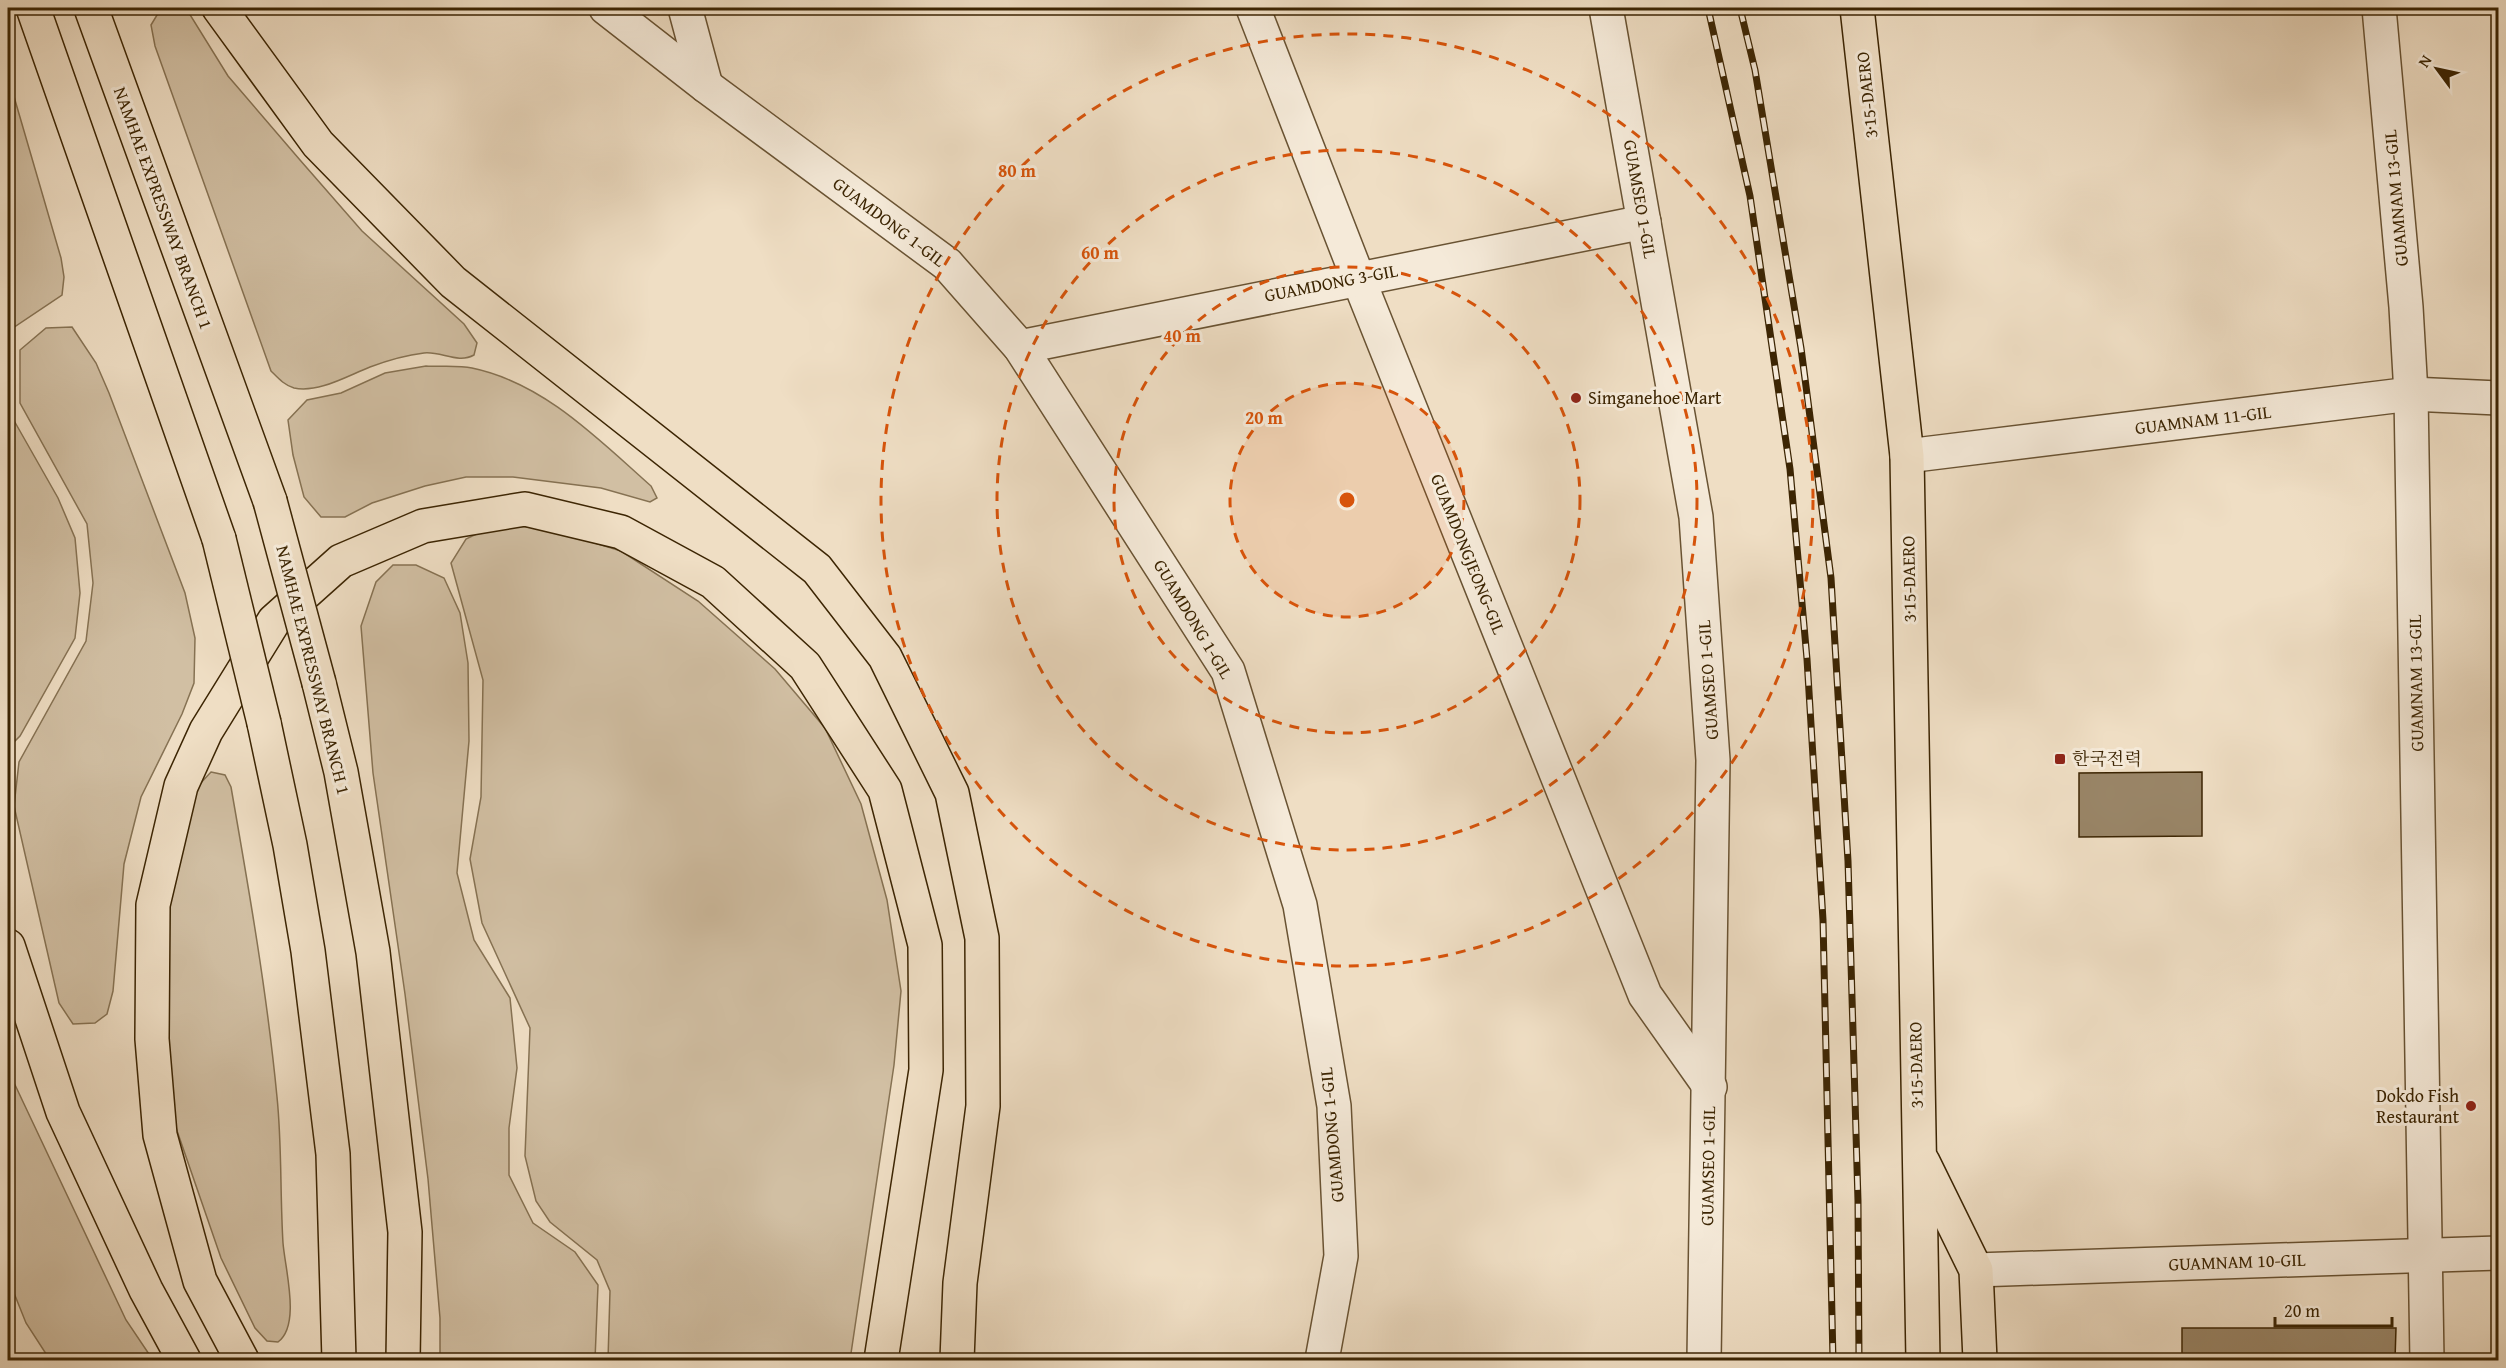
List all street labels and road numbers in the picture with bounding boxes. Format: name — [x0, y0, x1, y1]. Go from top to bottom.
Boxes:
street label: 3·15-DAERO — [1849, 50, 1884, 140]
street label: NAMHAE EXPRESSWAY BRANCH 1 — [107, 83, 220, 333]
street label: GUAMNAM 13-GIL — [2376, 128, 2415, 268]
street label: GUAMSEO 1-GIL — [1617, 138, 1664, 260]
street label: GUAMDONG 1-GIL — [827, 170, 952, 273]
street label: GUAMDONG 3-GIL — [1262, 256, 1400, 309]
street label: GUAMNAM 11-GIL — [2133, 398, 2273, 441]
street label: GUAMDONGJEONG-GIL — [1424, 470, 1513, 638]
street label: 3·15-DAERO — [1894, 535, 1923, 623]
street label: NAMHAE EXPRESSWAY BRANCH 1 — [269, 542, 358, 797]
street label: GUAMDONG 1-GIL — [1147, 554, 1240, 684]
street label: GUAMNAM 13-GIL — [2401, 614, 2430, 752]
street label: GUAMSEO 1-GIL — [1690, 619, 1725, 741]
street label: 3·15-DAERO — [1901, 1021, 1930, 1109]
street label: GUAMDONG 1-GIL — [1312, 1066, 1351, 1204]
street label: GUAMSEO 1-GIL — [1693, 1106, 1722, 1226]
street label: GUAMNAM 10-GIL — [2168, 1246, 2306, 1277]

